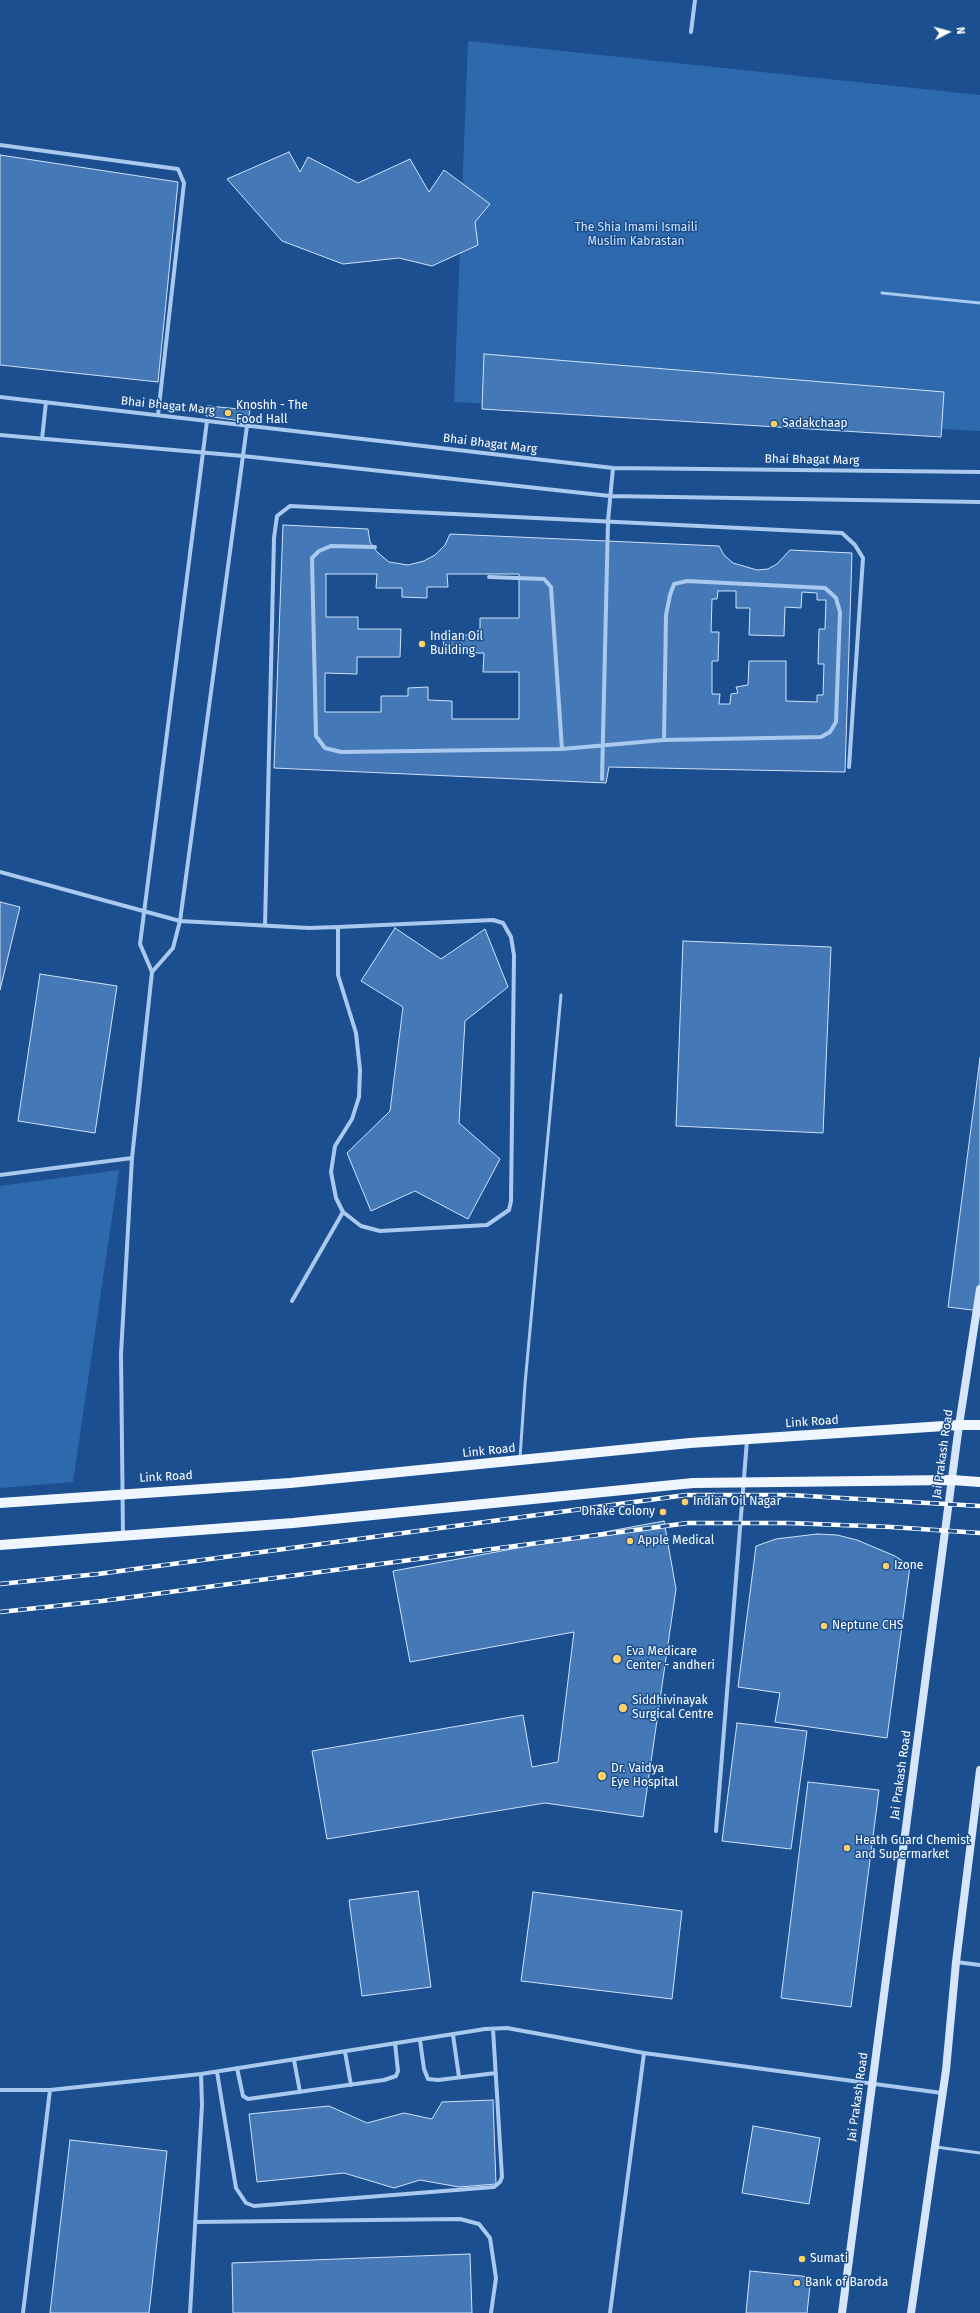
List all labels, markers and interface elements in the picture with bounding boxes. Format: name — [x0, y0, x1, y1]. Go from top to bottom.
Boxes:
north arrow — [928, 12, 968, 52]
text: N — [954, 26, 967, 35]
park label: The Shia Imami Ismaili Muslim Kabrastan — [574, 221, 698, 249]
street label: Bhai Bhagat Marg — [120, 394, 216, 418]
place label: Knoshh - The Food Hall — [236, 399, 308, 427]
marker: Knoshh - The Food Hall — [223, 408, 233, 418]
place label: Sadakchaap — [782, 417, 848, 431]
marker: Sadakchaap — [769, 419, 779, 429]
street label: Bhai Bhagat Marg — [442, 431, 538, 457]
street label: Bhai Bhagat Marg — [764, 452, 860, 468]
place label: Indian Oil Building — [430, 630, 483, 658]
marker: Indian Oil Building — [417, 639, 427, 649]
street label: Jai Prakash Road — [930, 1408, 956, 1500]
street label: Link Road — [785, 1413, 839, 1431]
street label: Link Road — [462, 1441, 516, 1461]
street label: Link Road — [139, 1468, 193, 1486]
place label: Indian Oil Nagar — [693, 1495, 781, 1509]
marker: Indian Oil Nagar — [680, 1497, 690, 1507]
place label: Dhake Colony — [581, 1505, 655, 1519]
marker: Dhake Colony — [658, 1507, 668, 1517]
place label: Apple Medical — [638, 1534, 714, 1548]
marker: Apple Medical — [625, 1536, 635, 1546]
place label: Izone — [894, 1559, 923, 1573]
marker: Izone — [881, 1561, 891, 1571]
place label: Neptune CHS — [832, 1619, 903, 1633]
marker: Neptune CHS — [819, 1621, 829, 1631]
place label: Eva Medicare Center - andheri — [626, 1645, 715, 1673]
marker: Eva Medicare Center - andheri — [611, 1653, 623, 1665]
place label: Siddhivinayak Surgical Centre — [632, 1694, 714, 1722]
marker: Siddhivinayak Surgical Centre — [617, 1702, 629, 1714]
street label: Jai Prakash Road — [888, 1729, 914, 1821]
place label: Dr. Vaidya Eye Hospital — [611, 1762, 678, 1790]
marker: Dr. Vaidya Eye Hospital — [596, 1770, 608, 1782]
place label: Heath Guard Chemist and Supermarket — [855, 1834, 970, 1862]
marker: Heath Guard Chemist and Supermarket — [842, 1843, 852, 1853]
street label: Jai Prakash Road — [845, 2051, 871, 2143]
place label: Sumati — [810, 2252, 848, 2266]
marker: Sumati — [797, 2254, 807, 2264]
place label: Bank of Baroda — [805, 2276, 888, 2290]
marker: Bank of Baroda — [792, 2278, 802, 2288]

